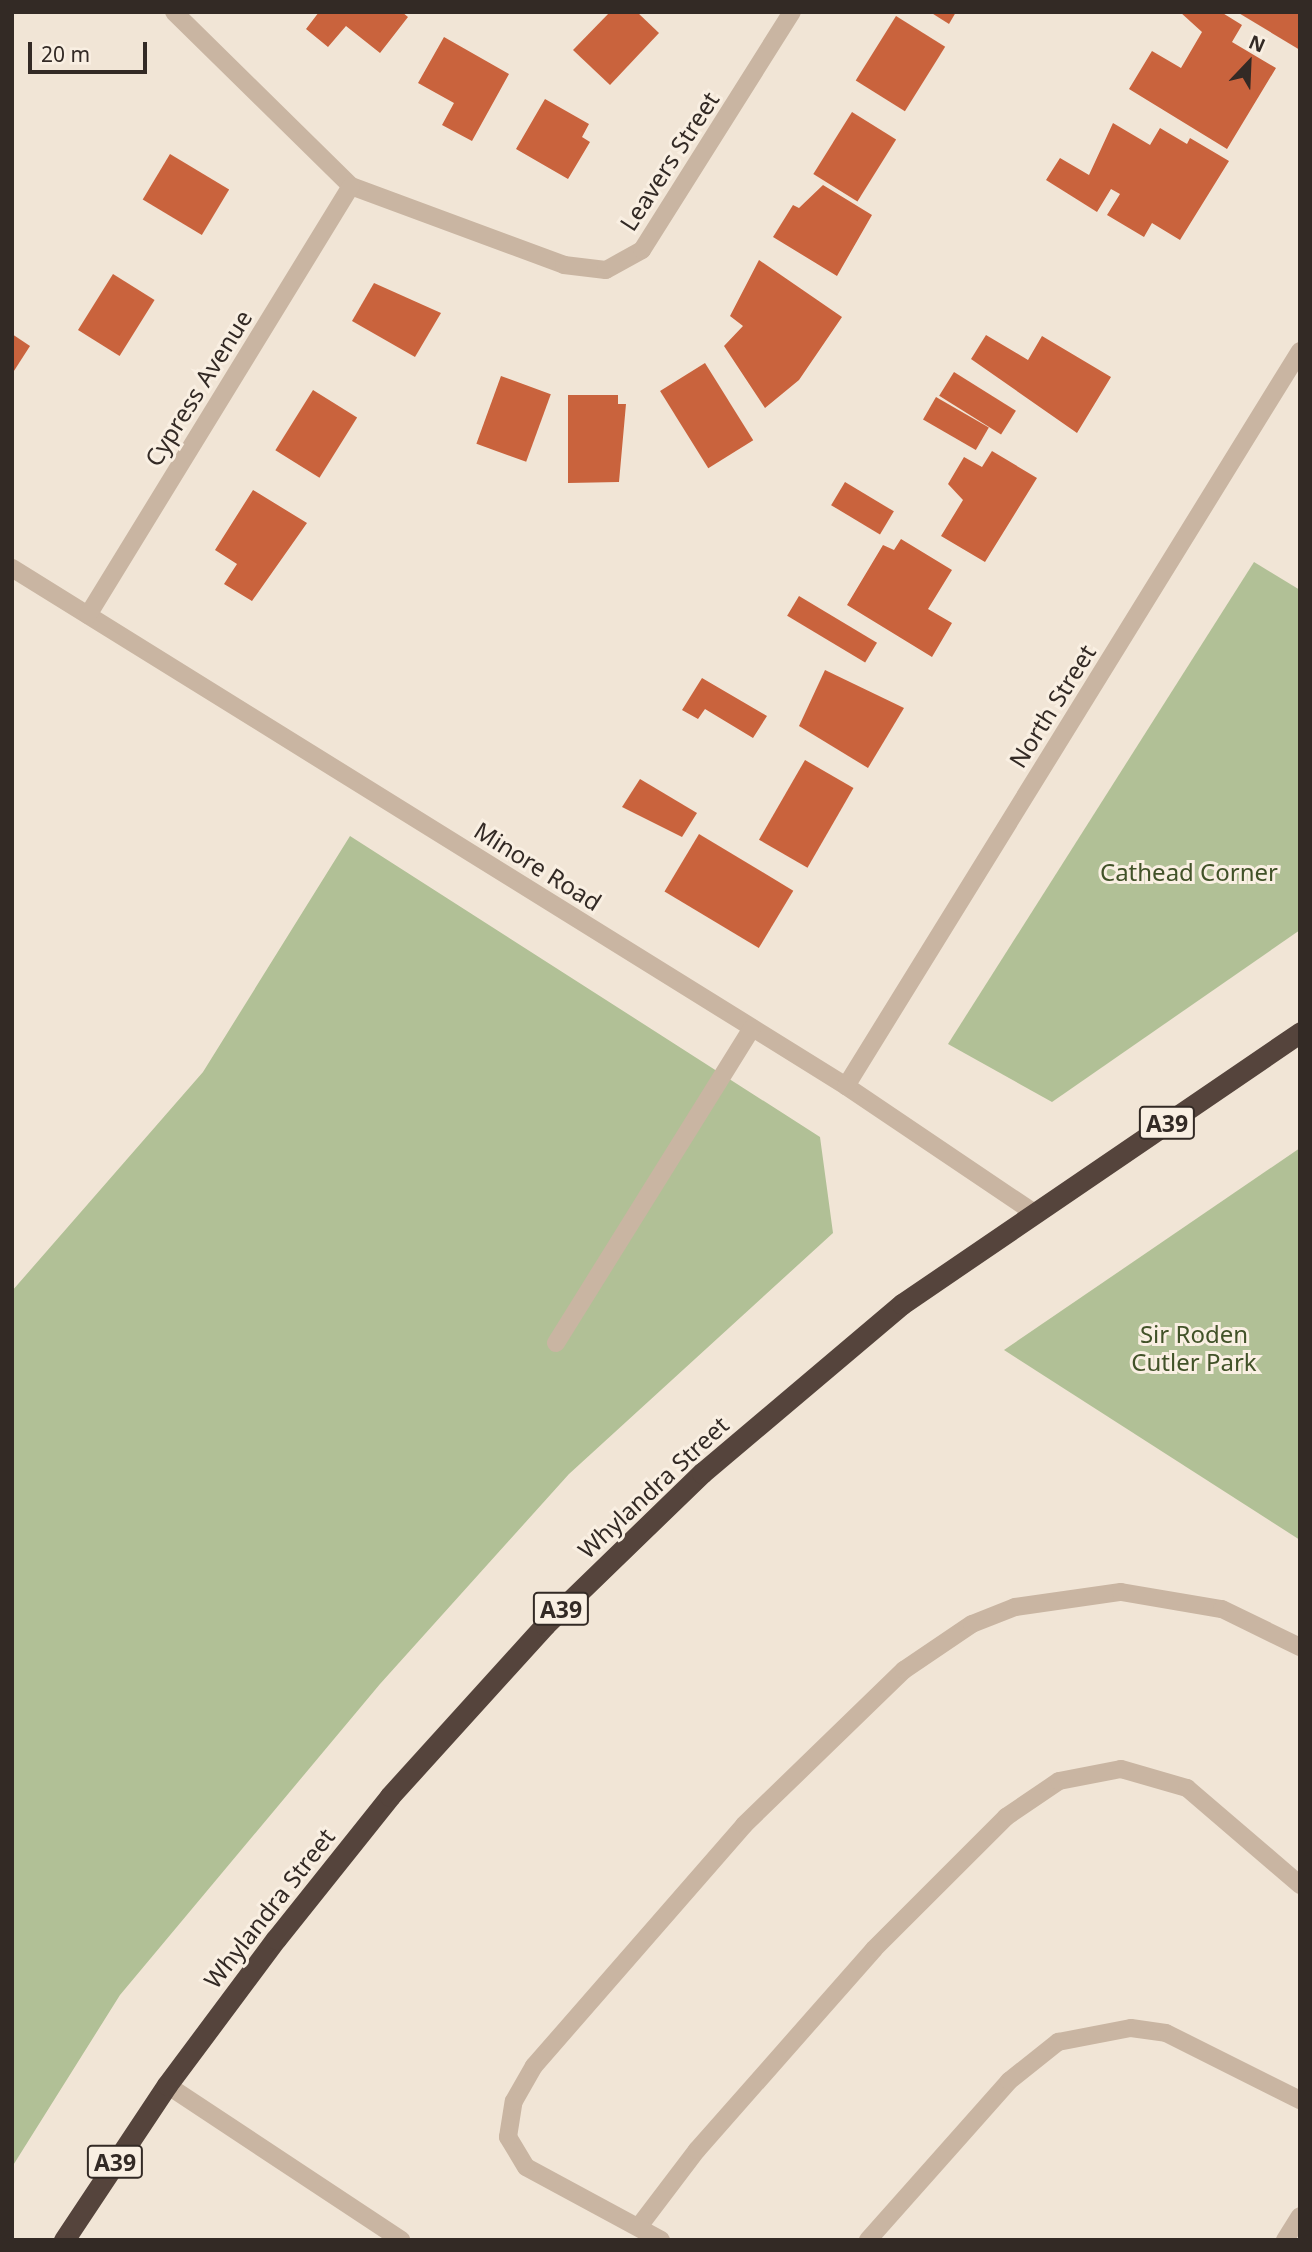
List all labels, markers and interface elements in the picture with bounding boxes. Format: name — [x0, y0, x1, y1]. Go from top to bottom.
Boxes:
scale bar — [32, 28, 150, 72]
north arrow — [1214, 28, 1284, 98]
text: N — [1245, 29, 1269, 59]
text: 20 m — [41, 40, 90, 68]
street label: Leavers Street — [613, 86, 725, 236]
street label: Cypress Avenue — [138, 305, 258, 471]
street label: North Street — [1003, 639, 1101, 773]
street label: Minore Road — [469, 816, 607, 916]
park label: Cathead Corner — [1100, 858, 1278, 886]
road number: A39 — [1137, 1104, 1197, 1142]
park label: Sir Roden Cutler Park — [1131, 1320, 1257, 1376]
street label: Whylandra Street — [572, 1410, 734, 1564]
road number: A39 — [531, 1590, 591, 1628]
street label: Whylandra Street — [198, 1822, 340, 1994]
road number: A39 — [85, 2142, 145, 2182]

